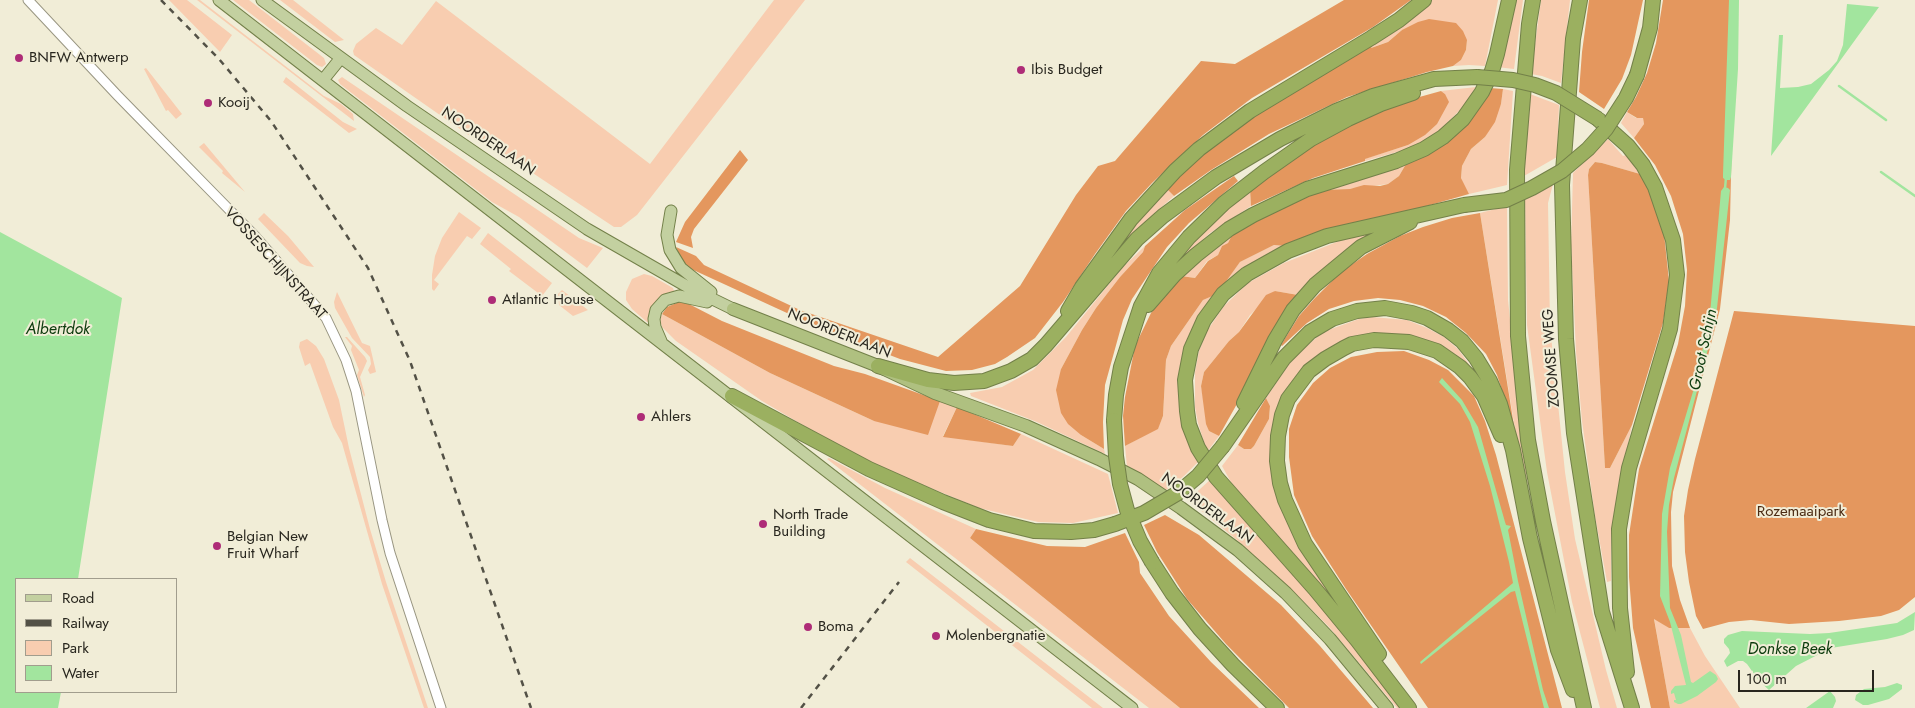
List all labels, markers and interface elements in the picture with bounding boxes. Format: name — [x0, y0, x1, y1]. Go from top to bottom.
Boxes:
place label: BNFW Antwerp — [29, 49, 129, 67]
marker: BNFW Antwerp — [13, 52, 25, 64]
place label: Ibis Budget — [1031, 61, 1102, 79]
marker: Ibis Budget — [1015, 64, 1027, 76]
place label: Kooij — [218, 94, 250, 112]
marker: Kooij — [202, 97, 214, 109]
street label: NOORDERLAAN — [438, 104, 538, 180]
street label: VOSSESCHIJNSTRAAT — [220, 204, 330, 324]
place label: Atlantic House — [502, 291, 594, 309]
marker: Atlantic House — [486, 294, 498, 306]
street label: NOORDERLAAN — [785, 305, 893, 363]
street label: ZOOMSE WEG — [1540, 308, 1564, 408]
water label: Groot Schijn — [1686, 308, 1722, 392]
water label: Albertdok — [26, 320, 90, 340]
place label: Ahlers — [651, 408, 691, 426]
marker: Ahlers — [635, 411, 647, 423]
street label: NOORDERLAAN — [1157, 469, 1257, 549]
park label: Rozemaaipark — [1757, 503, 1845, 521]
place label: North Trade Building — [773, 506, 848, 541]
marker: North Trade Building — [757, 518, 769, 530]
place label: Belgian New Fruit Wharf — [227, 528, 308, 563]
marker: Belgian New Fruit Wharf — [211, 540, 223, 552]
legend — [15, 578, 178, 693]
text: Road — [62, 587, 94, 609]
text: Railway — [62, 612, 109, 634]
place label: Boma — [818, 618, 853, 636]
marker: Boma — [802, 621, 814, 633]
place label: Molenbergnatie — [946, 627, 1045, 645]
marker: Molenbergnatie — [930, 630, 942, 642]
text: Park — [62, 637, 89, 659]
water label: Donkse Beek — [1748, 640, 1832, 660]
scale bar — [1740, 660, 1876, 692]
text: Water — [62, 662, 99, 684]
text: 100 m — [1746, 668, 1787, 690]

